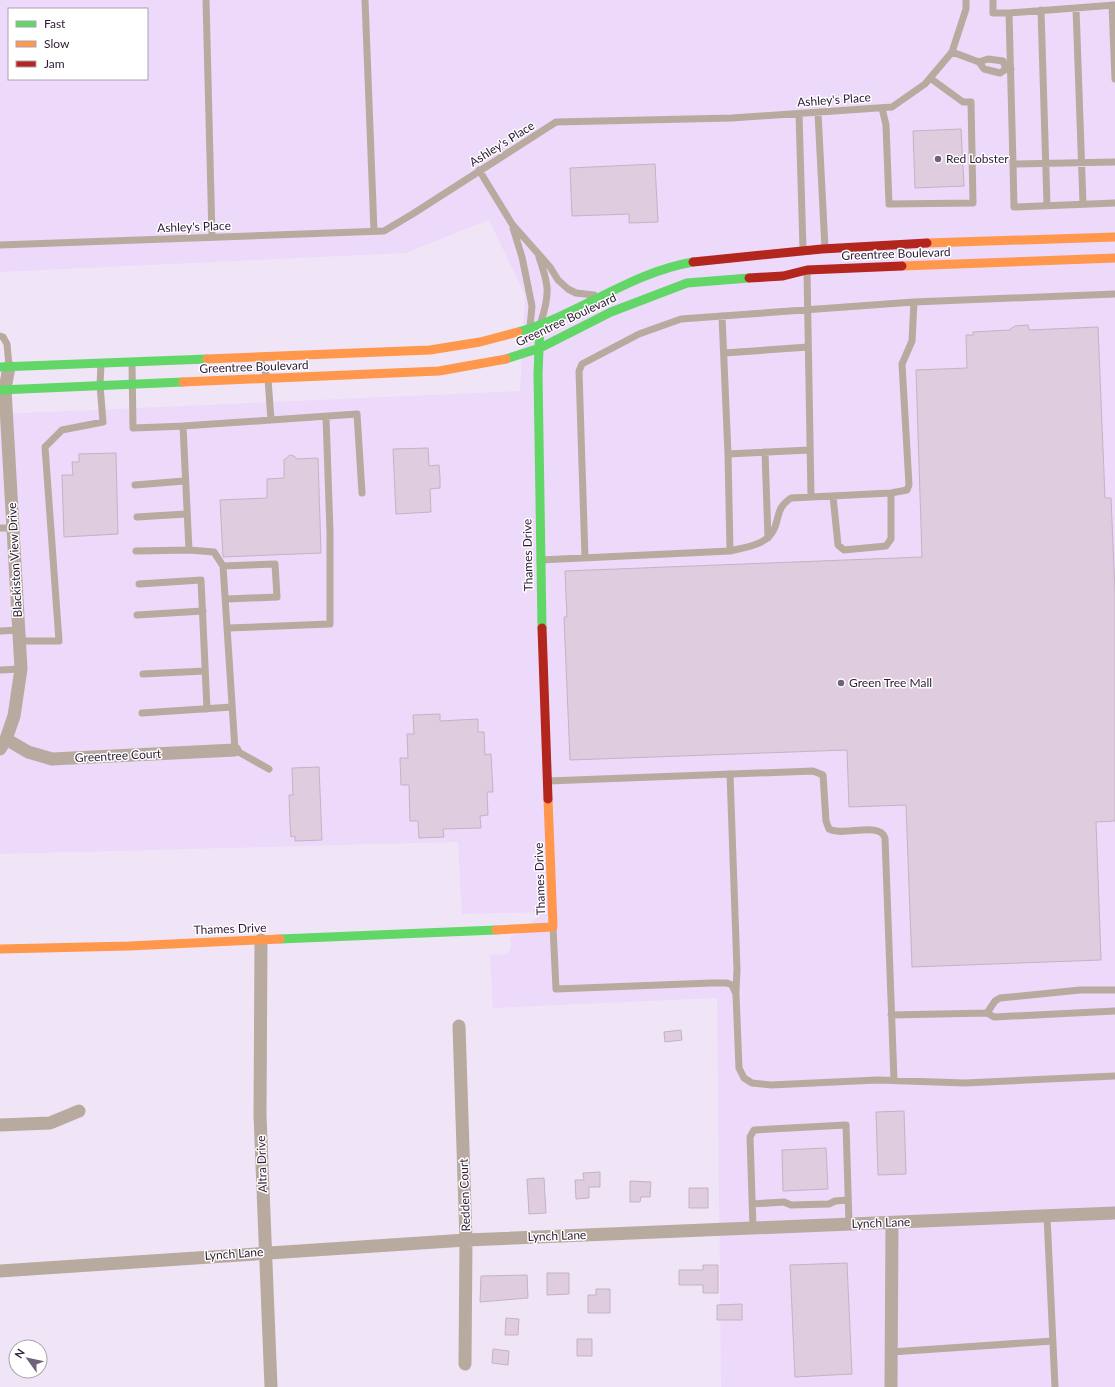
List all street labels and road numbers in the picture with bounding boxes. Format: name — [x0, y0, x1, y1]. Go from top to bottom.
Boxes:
street label: Ashley's Place — [797, 89, 871, 110]
street label: Ashley's Place — [466, 118, 537, 169]
street label: Ashley's Place — [157, 218, 231, 235]
street label: Greentree Boulevard — [841, 244, 951, 263]
street label: Greentree Boulevard — [513, 290, 619, 349]
street label: Greentree Boulevard — [199, 357, 309, 376]
street label: Blackiston View Drive — [4, 502, 25, 618]
street label: Thames Drive — [519, 519, 536, 592]
street label: Greentree Court — [74, 746, 162, 765]
street label: Thames Drive — [531, 842, 548, 916]
street label: Thames Drive — [193, 920, 267, 937]
street label: Altra Drive — [253, 1135, 270, 1193]
street label: Redden Court — [456, 1158, 473, 1232]
street label: Lynch Lane — [851, 1214, 911, 1231]
street label: Lynch Lane — [527, 1227, 587, 1244]
street label: Lynch Lane — [204, 1244, 264, 1263]

